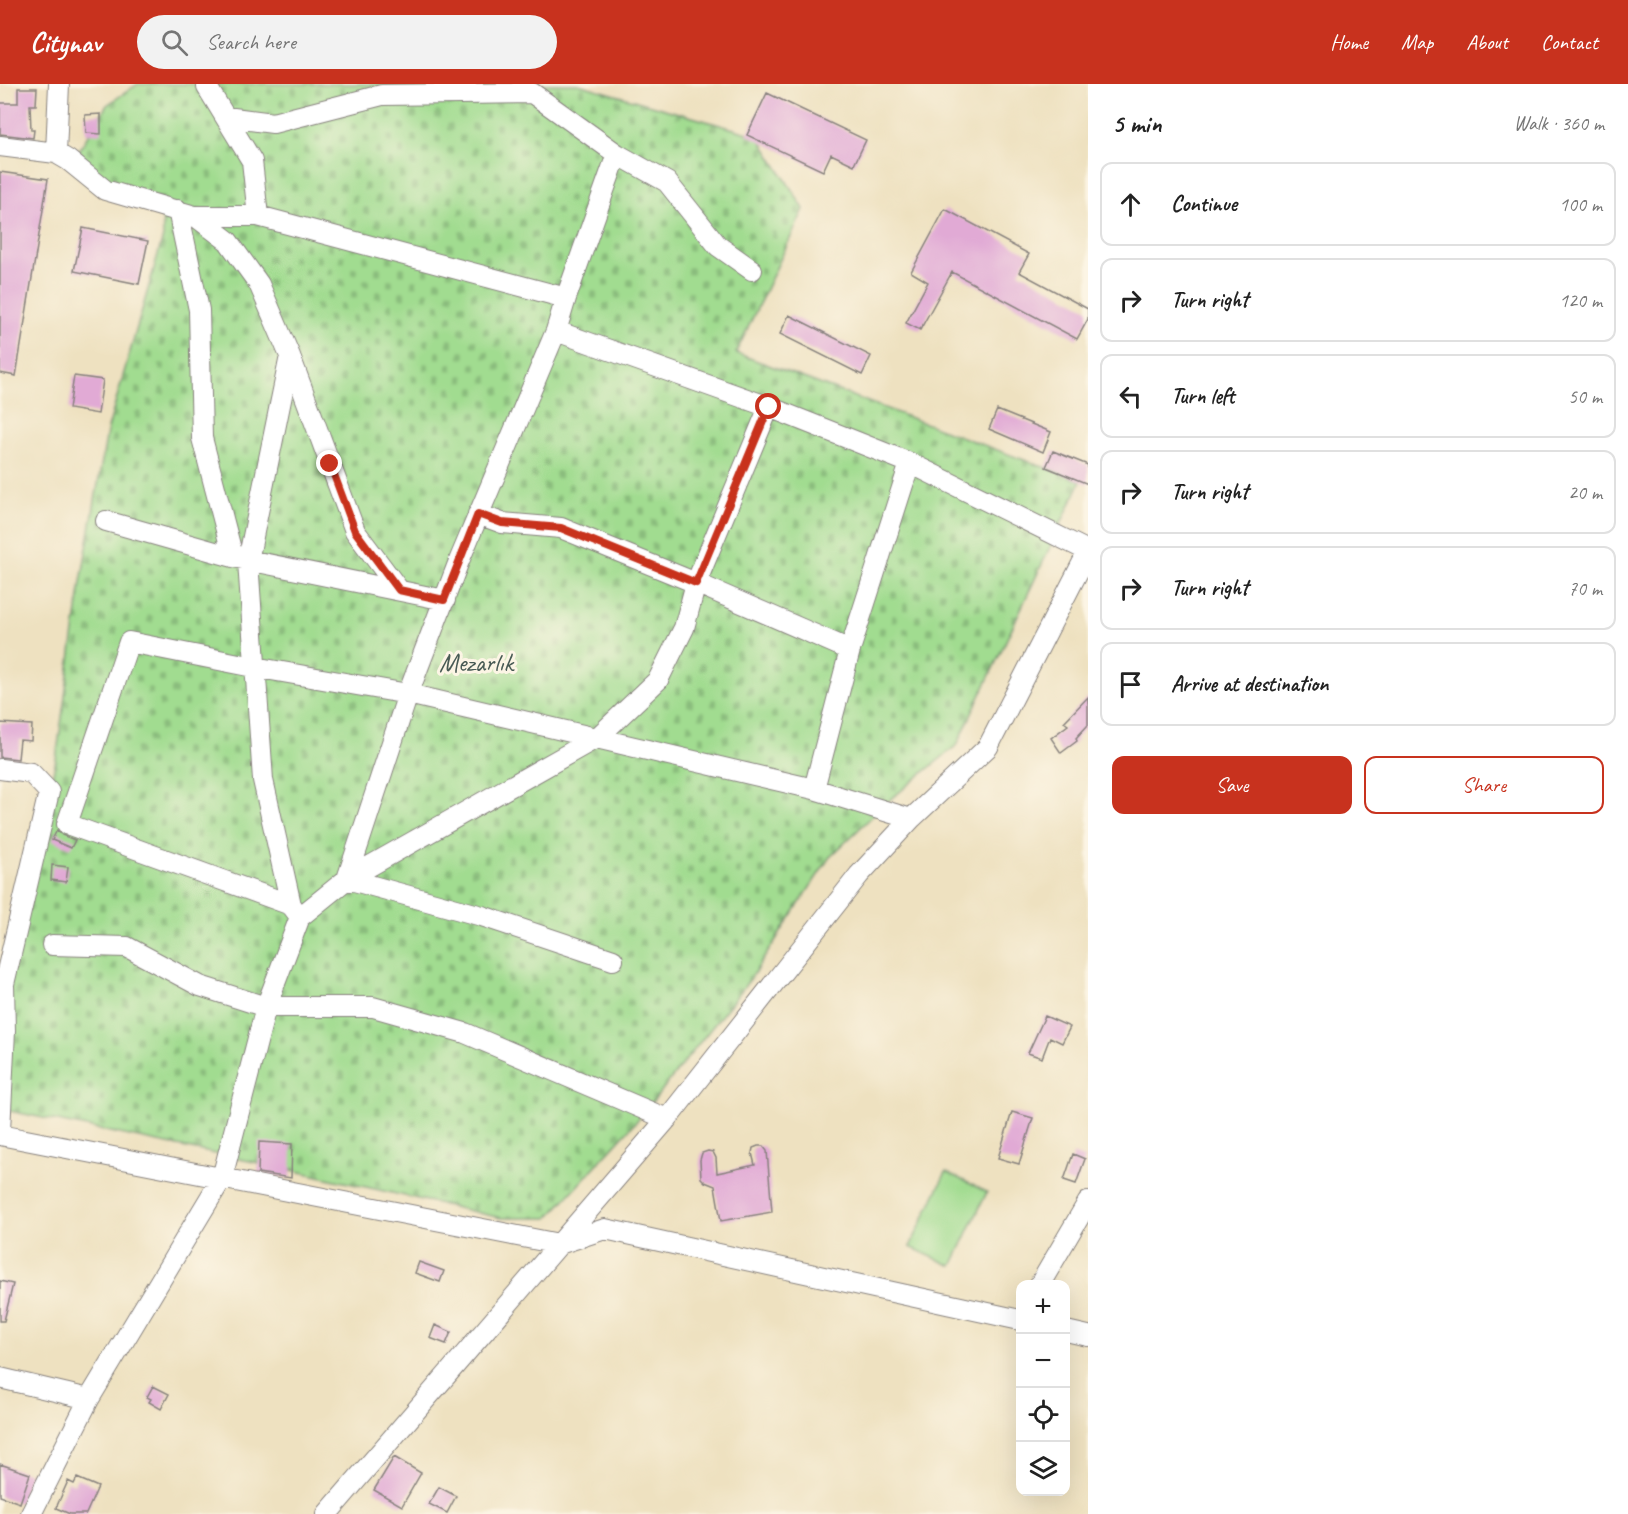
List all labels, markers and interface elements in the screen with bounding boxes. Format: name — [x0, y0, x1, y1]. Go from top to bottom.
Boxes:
search box — [137, 15, 557, 69]
text: Citynav — [30, 25, 101, 60]
icon: search — [158, 26, 191, 59]
text: Search here — [206, 28, 296, 56]
text: Home — [1330, 29, 1368, 55]
text: Map — [1401, 29, 1433, 55]
text: About — [1466, 29, 1508, 55]
text: Contact — [1541, 29, 1598, 55]
text: 5 min — [1112, 107, 1161, 140]
text: Walk · 360 m — [1514, 111, 1604, 136]
icon: ahead — [1114, 188, 1147, 221]
text: Continue — [1171, 190, 1237, 218]
text: 100 m — [1559, 192, 1602, 217]
icon: right — [1114, 284, 1147, 317]
text: Turn right — [1171, 286, 1248, 314]
text: 120 m — [1559, 288, 1602, 313]
icon: left — [1114, 380, 1147, 413]
text: Turn left — [1171, 382, 1235, 410]
text: 50 m — [1568, 384, 1602, 409]
route start — [755, 393, 781, 419]
route end — [316, 450, 342, 476]
icon: right — [1114, 476, 1147, 509]
text: Turn right — [1171, 478, 1248, 506]
text: 20 m — [1568, 480, 1602, 505]
icon: right — [1114, 572, 1147, 605]
text: Turn right — [1171, 574, 1248, 602]
text: 70 m — [1568, 576, 1602, 601]
park label: Mezarlık — [439, 646, 515, 679]
icon: arrive — [1114, 668, 1147, 701]
text: Arrive at destination — [1171, 670, 1328, 698]
button: Save — [1112, 756, 1352, 814]
button: Share — [1364, 756, 1604, 814]
map controls — [1016, 1280, 1070, 1496]
button: + — [1016, 1280, 1070, 1334]
button: − — [1016, 1334, 1070, 1388]
button: locate — [1016, 1388, 1070, 1442]
button: layers — [1016, 1442, 1070, 1496]

